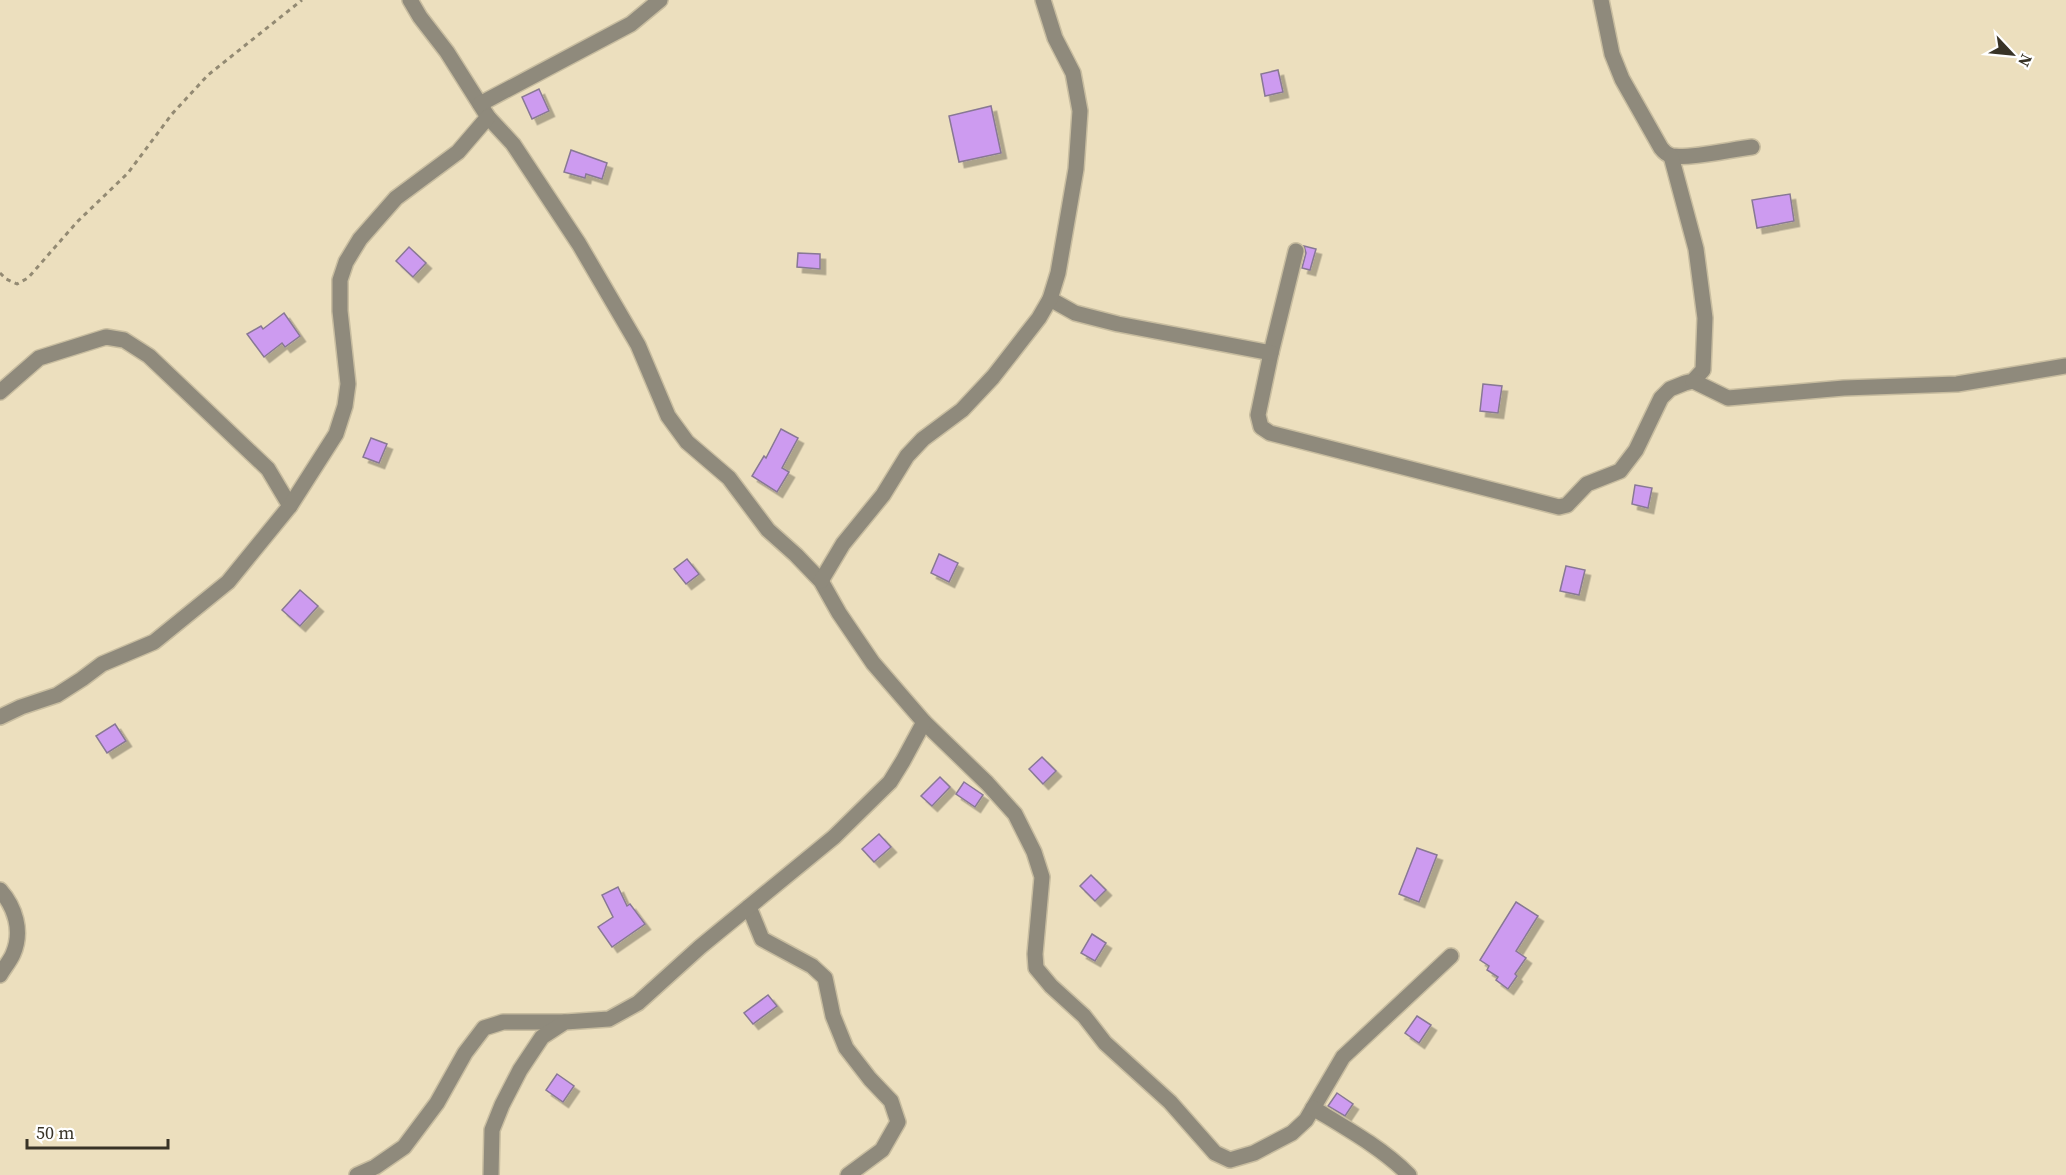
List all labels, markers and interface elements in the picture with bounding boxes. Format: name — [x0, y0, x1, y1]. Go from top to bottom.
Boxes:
north arrow — [1982, 24, 2042, 84]
text: N — [2013, 51, 2038, 71]
scale bar — [27, 1112, 168, 1150]
text: 50 m — [36, 1120, 74, 1145]

